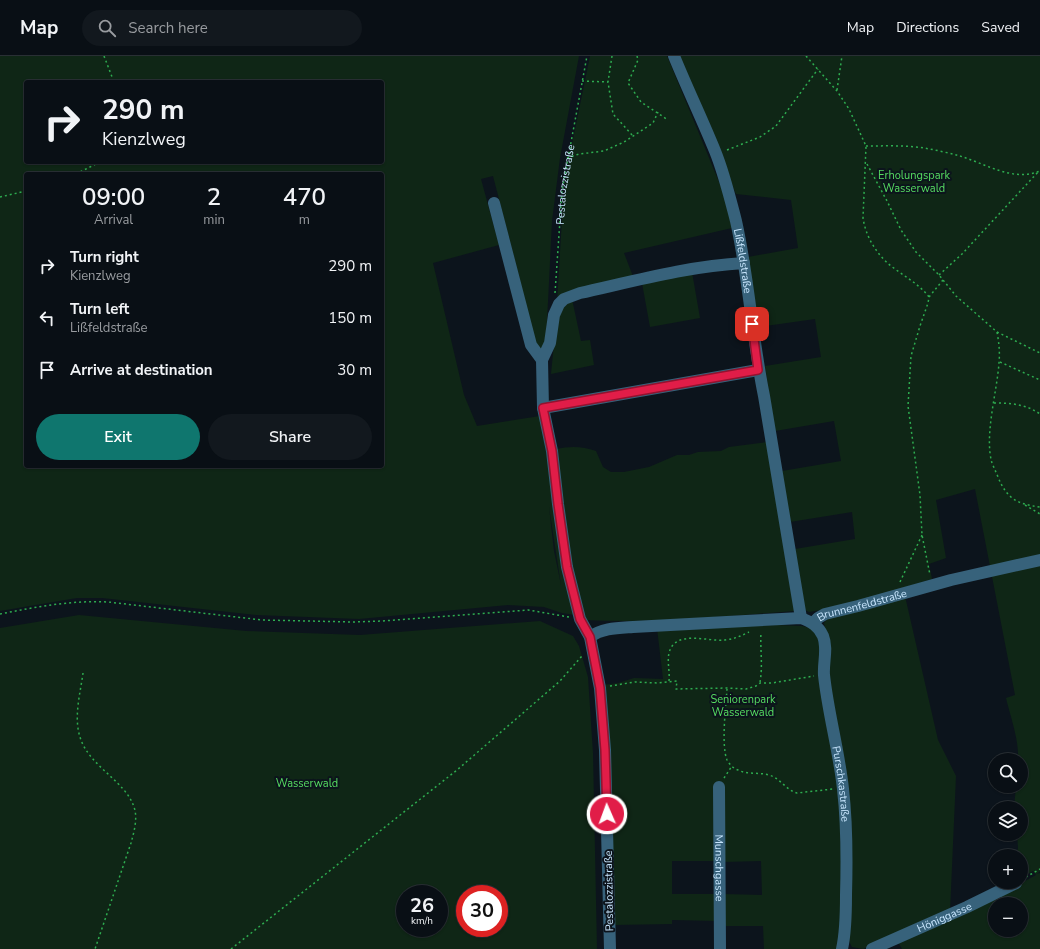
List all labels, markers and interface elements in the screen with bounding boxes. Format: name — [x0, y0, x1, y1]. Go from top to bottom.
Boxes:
search box — [82, 10, 362, 46]
text: Map — [20, 15, 58, 41]
icon: search — [96, 17, 118, 39]
text: Search here — [128, 18, 208, 38]
text: Map — [847, 18, 874, 37]
text: Directions — [896, 18, 959, 37]
text: Saved — [981, 18, 1020, 37]
text: 290 m — [102, 91, 185, 129]
icon: right — [36, 96, 88, 148]
text: Kienzlweg — [102, 127, 186, 151]
street label: Pestalozzistraße — [552, 143, 578, 225]
park label: Erholungspark Wasserwald — [878, 168, 950, 196]
text: 09:00 — [82, 181, 145, 213]
text: 2 — [207, 181, 221, 213]
text: 470 — [283, 181, 326, 213]
text: Arrival — [94, 211, 133, 229]
text: min — [203, 211, 225, 229]
text: m — [299, 211, 310, 229]
street label: Lißfeldstraße — [730, 227, 756, 294]
text: Turn right — [70, 247, 139, 267]
icon: right — [36, 255, 58, 277]
text: 290 m — [328, 256, 372, 276]
text: Kienzlweg — [70, 267, 131, 285]
text: Turn left — [70, 299, 129, 319]
icon: left — [36, 307, 58, 329]
pin — [735, 307, 769, 341]
text: 150 m — [328, 308, 372, 328]
icon: arrive — [741, 313, 763, 335]
text: Lißfeldstraße — [70, 319, 148, 337]
icon: arrive — [36, 359, 58, 381]
text: Arrive at destination — [70, 360, 213, 380]
text: 30 m — [337, 360, 372, 380]
button: Exit — [36, 414, 200, 460]
button: Share — [208, 414, 372, 460]
street label: Brunnenfeldstraße — [814, 585, 909, 625]
park label: Seniorenpark Wasserwald — [710, 692, 776, 720]
street label: Purschkastraße — [829, 745, 853, 822]
map controls — [988, 753, 1028, 937]
button: search — [988, 753, 1028, 793]
park label: Wasserwald — [276, 776, 338, 791]
position arrow — [586, 793, 628, 835]
button: layers — [988, 801, 1028, 841]
street label: Munschgasse — [712, 834, 727, 902]
button: + — [988, 849, 1028, 889]
street label: Pestalozzistraße — [601, 850, 617, 932]
speed limit sign: 30 — [456, 885, 508, 937]
text: 26 — [410, 892, 434, 919]
button: − — [988, 897, 1028, 937]
street label: Höniggasse — [914, 898, 974, 936]
text: km/h — [411, 914, 433, 928]

